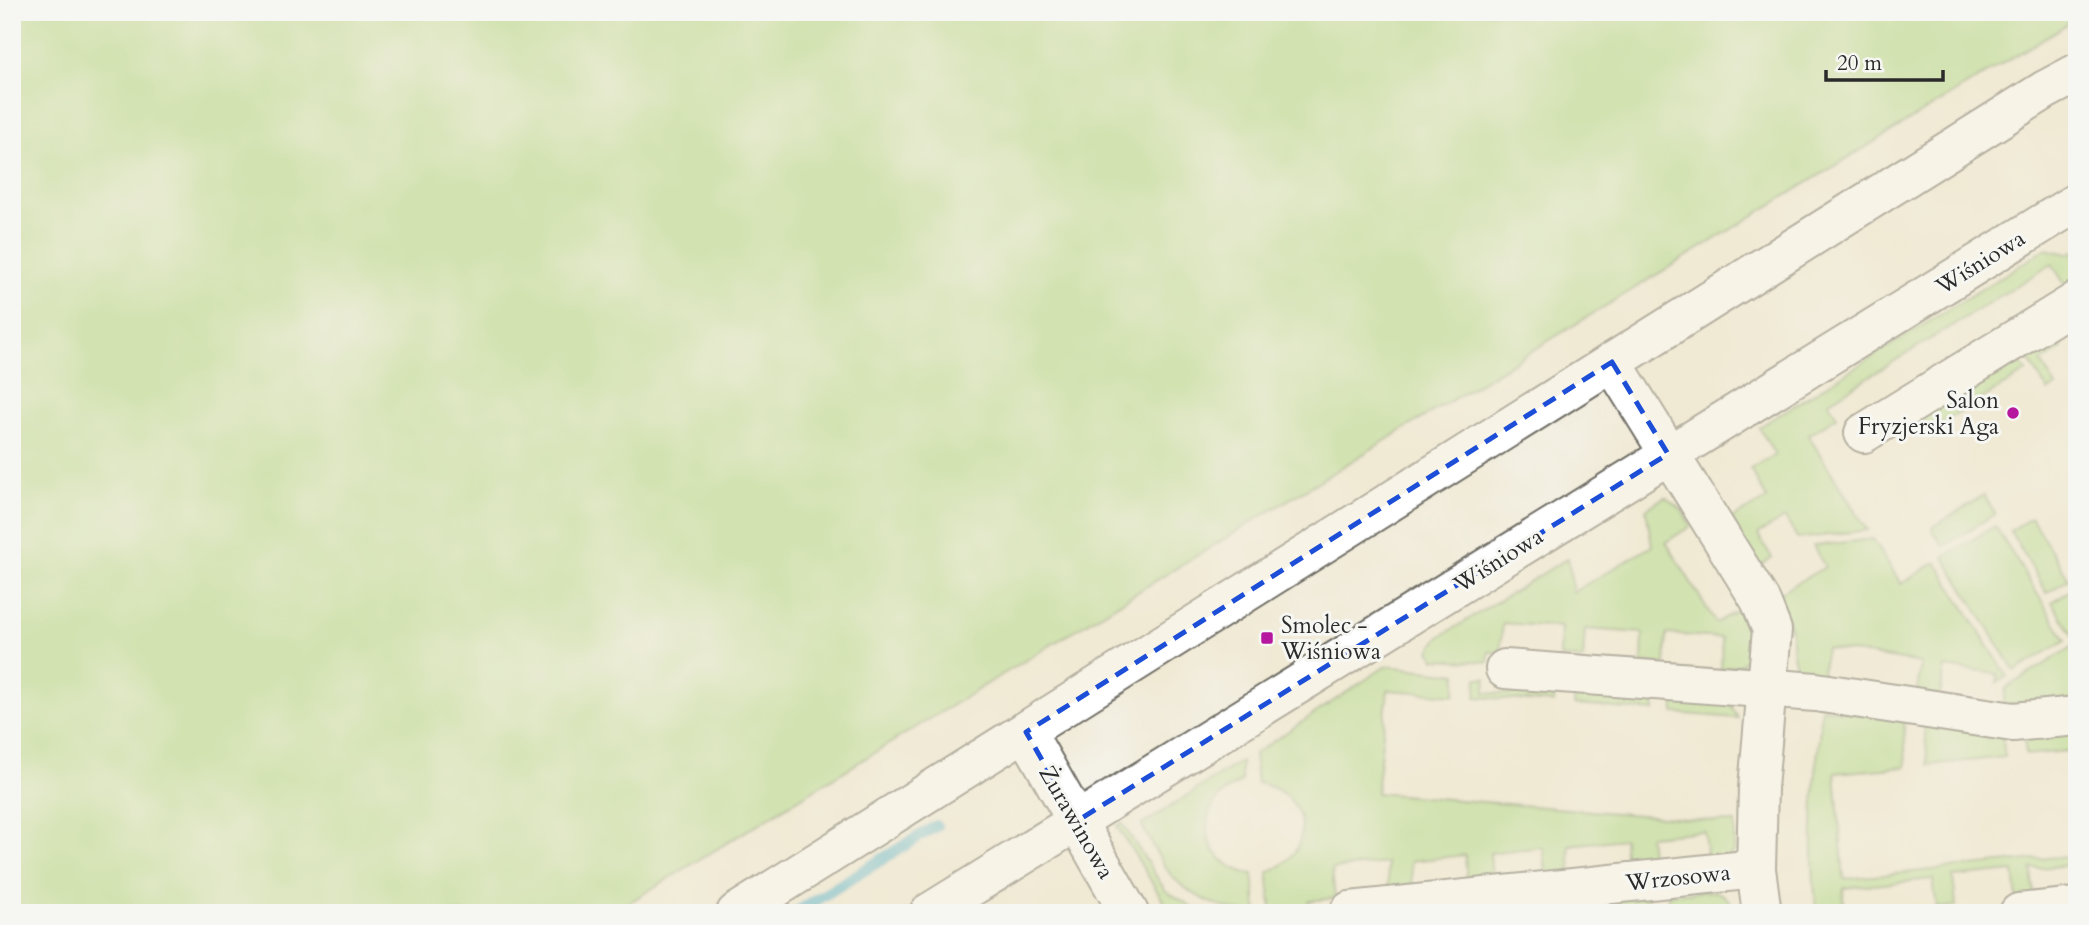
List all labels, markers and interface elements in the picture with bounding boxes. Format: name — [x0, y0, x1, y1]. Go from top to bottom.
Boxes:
scale bar — [1826, 38, 1944, 82]
text: 20 m — [1837, 49, 1882, 78]
street label: Wiśniowa — [1929, 223, 2031, 303]
place label: Salon Fryzjerski Aga — [1858, 385, 1999, 442]
marker: Salon Fryzjerski Aga — [2005, 405, 2021, 421]
street label: Wiśniowa — [1447, 521, 1549, 601]
place label: Smolec - Wiśniowa — [1280, 610, 1381, 667]
marker: Smolec - Wiśniowa — [1259, 630, 1275, 646]
street label: Żurawinowa — [1032, 760, 1122, 885]
street label: Wrzosowa — [1623, 857, 1732, 899]

